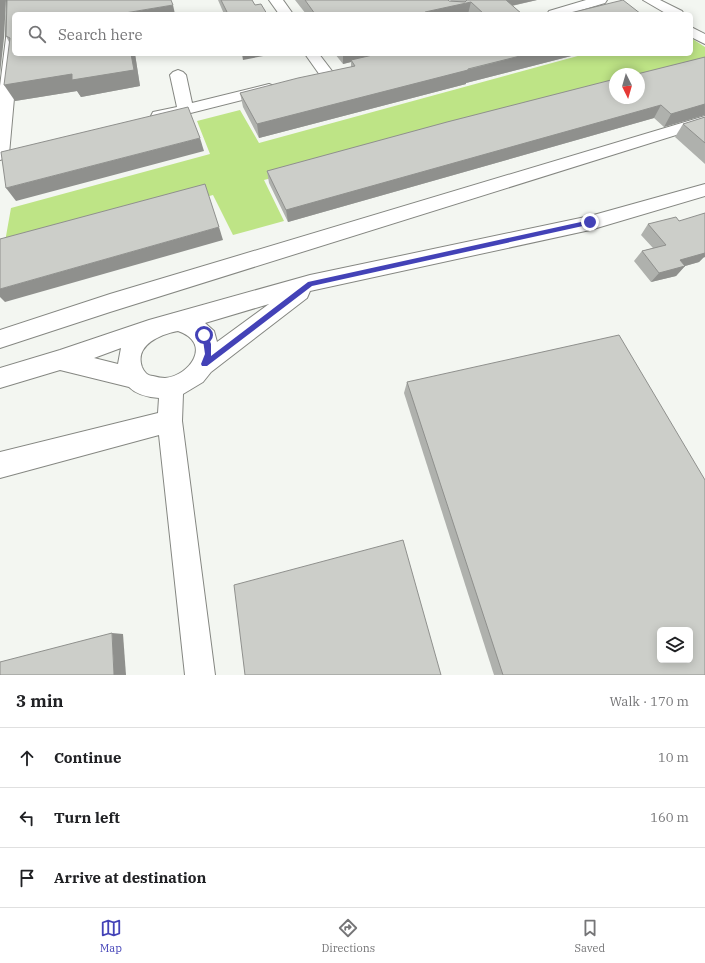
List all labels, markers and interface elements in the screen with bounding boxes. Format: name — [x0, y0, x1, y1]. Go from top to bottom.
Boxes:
search box — [12, 12, 693, 56]
icon: search — [26, 23, 48, 45]
text: Search here — [58, 25, 143, 44]
north arrow — [609, 68, 645, 104]
route end — [581, 213, 599, 231]
route start — [195, 326, 213, 344]
map controls — [657, 627, 693, 663]
button: layers — [657, 627, 693, 663]
text: 3 min — [16, 690, 64, 712]
text: Walk · 170 m — [610, 693, 689, 710]
icon: ahead — [16, 747, 38, 769]
text: Continue — [54, 748, 121, 767]
text: 10 m — [658, 749, 689, 766]
icon: left — [16, 807, 38, 829]
text: Turn left — [54, 808, 120, 827]
text: 160 m — [650, 809, 689, 826]
icon: arrive — [16, 867, 38, 889]
text: Arrive at destination — [54, 868, 206, 887]
tab: Map — [100, 917, 122, 955]
tab: Directions — [321, 917, 375, 955]
tab: Saved — [574, 917, 605, 955]

